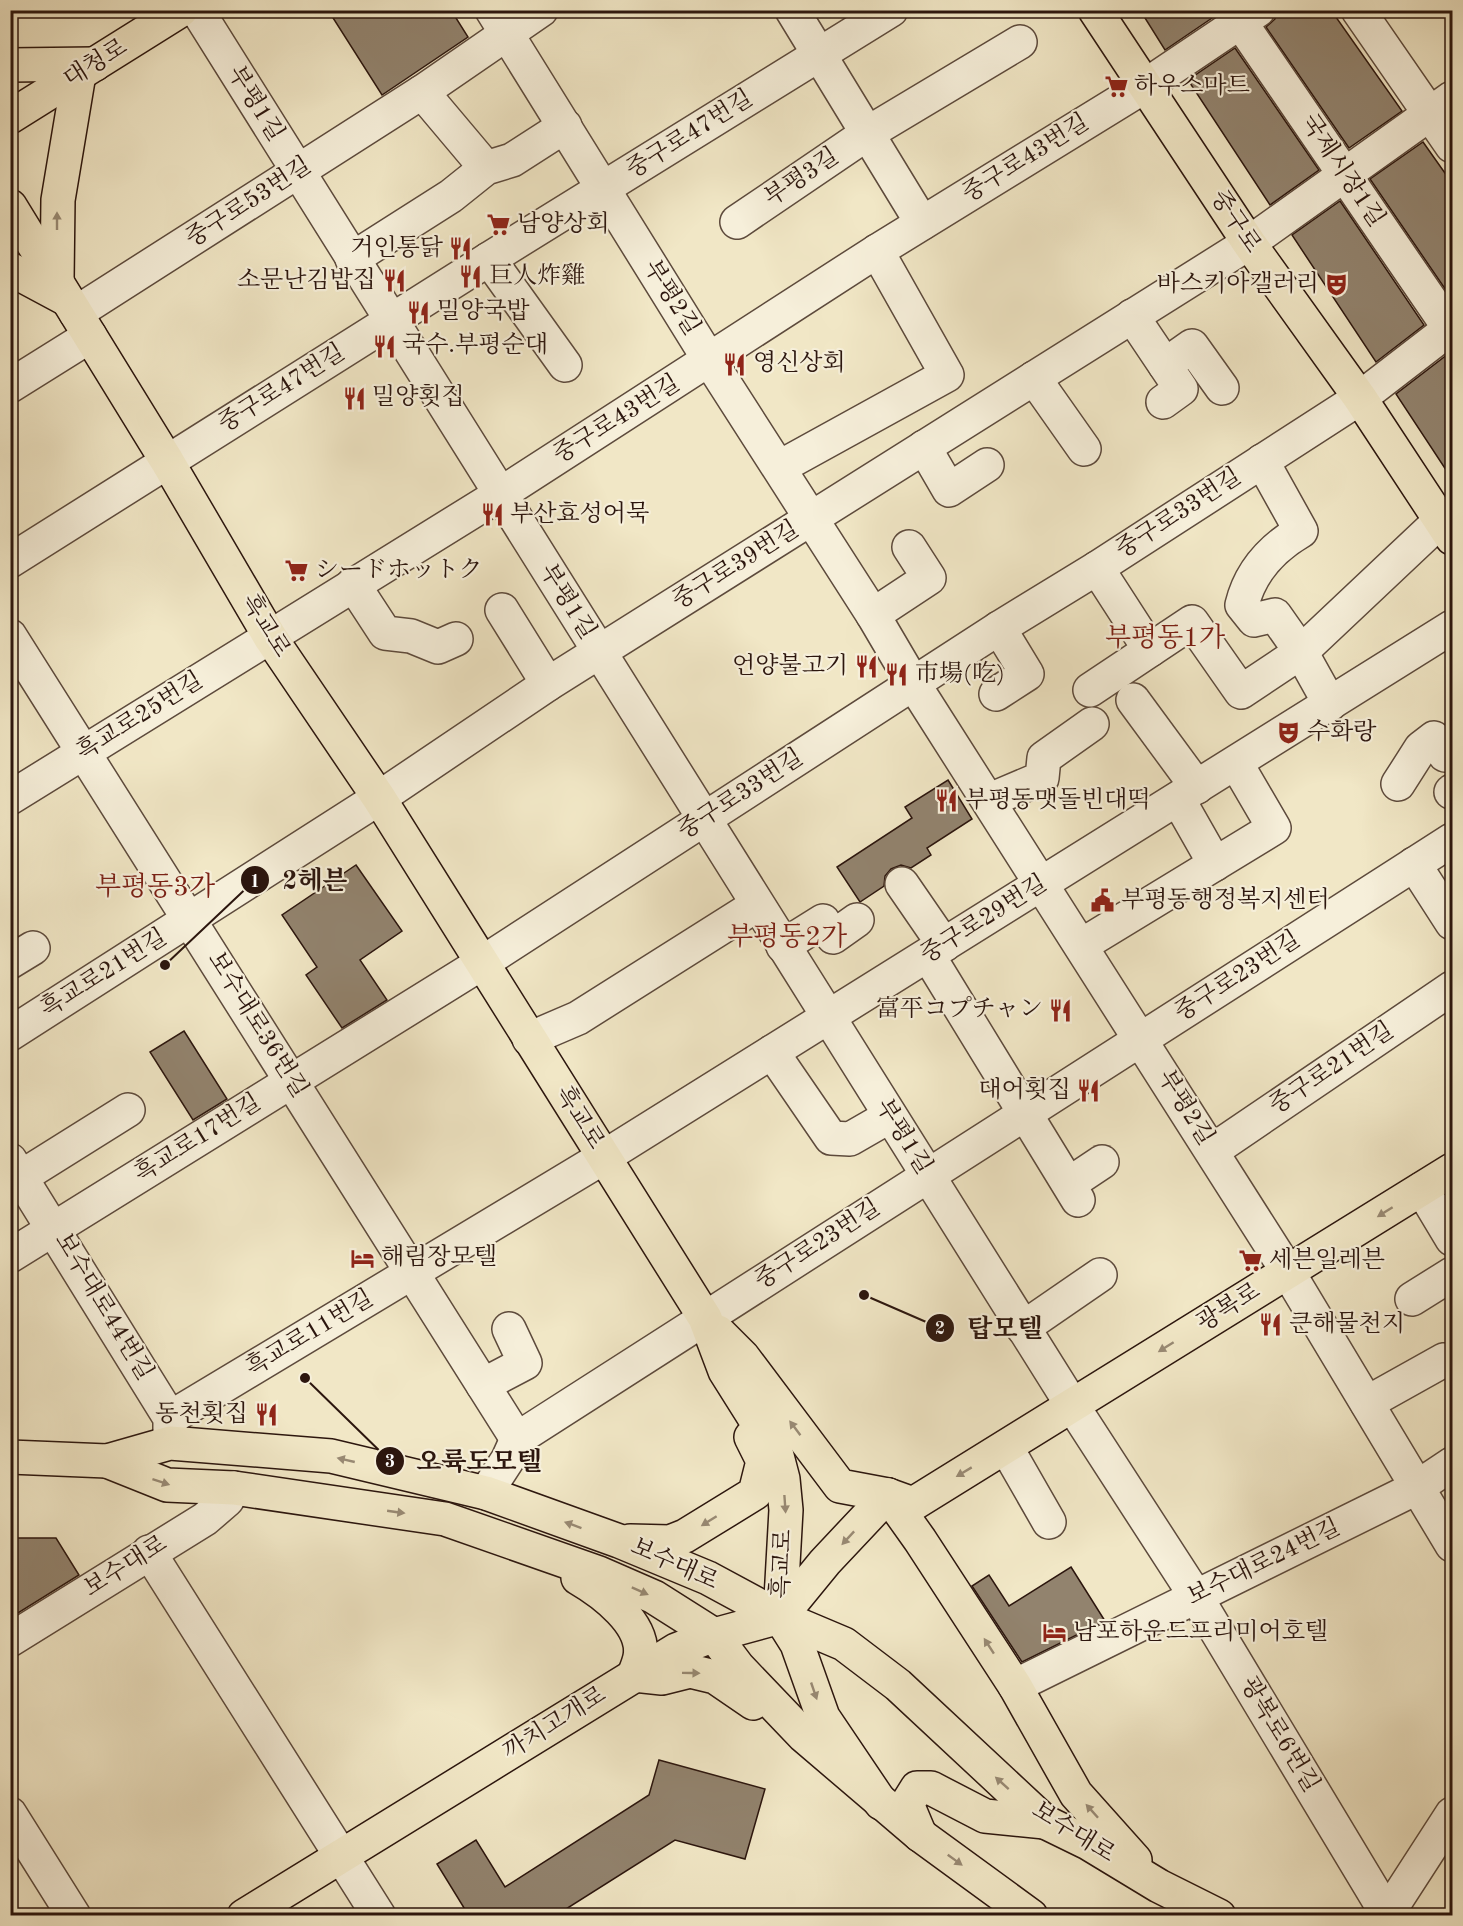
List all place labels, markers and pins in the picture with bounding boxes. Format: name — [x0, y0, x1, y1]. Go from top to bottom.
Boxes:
place label: 하우스마트 — [1134, 73, 1250, 99]
supermarket icon: 하우스마트 — [1103, 74, 1129, 100]
place label: 남양상회 — [517, 211, 610, 237]
supermarket icon: 남양상회 — [486, 212, 512, 238]
place label: 거인통닭 — [350, 235, 444, 261]
restaurant icon: 거인통닭 — [448, 236, 474, 262]
place label: 巨人炸雞 — [489, 262, 585, 289]
restaurant icon: 巨人炸雞 — [458, 264, 484, 290]
place label: 소문난김밥집 — [237, 267, 376, 293]
restaurant icon: 소문난김밥집 — [381, 268, 407, 294]
place label: 바스키아갤러리 — [1157, 271, 1319, 297]
theatre icon: 바스키아갤러리 — [1324, 272, 1350, 298]
place label: 밀양국밥 — [437, 298, 530, 324]
restaurant icon: 밀양국밥 — [406, 299, 432, 325]
place label: 국수.부평순대 — [402, 332, 548, 358]
restaurant icon: 국수.부평순대 — [371, 333, 397, 359]
place label: 영신상회 — [753, 350, 846, 376]
restaurant icon: 영신상회 — [722, 351, 748, 377]
place label: 밀양횟집 — [372, 383, 465, 410]
restaurant icon: 밀양횟집 — [341, 385, 367, 411]
place label: 부산효성어묵 — [510, 501, 649, 527]
restaurant icon: 부산효성어묵 — [479, 502, 505, 528]
supermarket icon: シードホットク — [284, 558, 310, 584]
place label: シードホットク — [315, 558, 483, 583]
place label: 언양불고기 — [732, 652, 848, 679]
restaurant icon: 언양불고기 — [853, 654, 879, 680]
place label: 市場(吃) — [915, 660, 1005, 687]
restaurant icon: 市場(吃) — [884, 662, 910, 688]
place label: 수화랑 — [1307, 719, 1377, 745]
theatre icon: 수화랑 — [1276, 720, 1302, 746]
place label: 부평동맷돌빈대떡 — [965, 787, 1150, 813]
restaurant icon: 부평동맷돌빈대떡 — [934, 788, 960, 814]
callout: 2헤븐 — [240, 858, 359, 902]
place label: 부평동행정복지센터 — [1121, 885, 1330, 913]
public building icon: 부평동행정복지센터 — [1090, 888, 1116, 914]
place label: 富平コプチャン — [876, 995, 1043, 1022]
restaurant icon: 富平コプチャン — [1048, 997, 1074, 1023]
place label: 대어횟집 — [978, 1076, 1071, 1103]
restaurant icon: 대어횟집 — [1076, 1078, 1102, 1104]
place label: 해림장모텔 — [381, 1244, 497, 1270]
hotel icon: 해림장모텔 — [350, 1245, 376, 1271]
place label: 세븐일레븐 — [1269, 1246, 1385, 1273]
supermarket icon: 세븐일레븐 — [1238, 1248, 1264, 1274]
callout: 탑모텔 — [925, 1306, 1055, 1350]
place label: 큰해물천지 — [1289, 1311, 1405, 1337]
restaurant icon: 큰해물천지 — [1258, 1312, 1284, 1338]
place label: 동천횟집 — [155, 1400, 248, 1427]
restaurant icon: 동천횟집 — [253, 1402, 279, 1428]
callout: 오륙도모텔 — [375, 1439, 554, 1483]
place label: 남포하운드프리미어호텔 — [1073, 1619, 1328, 1645]
hotel icon: 남포하운드프리미어호텔 — [1042, 1620, 1068, 1646]

